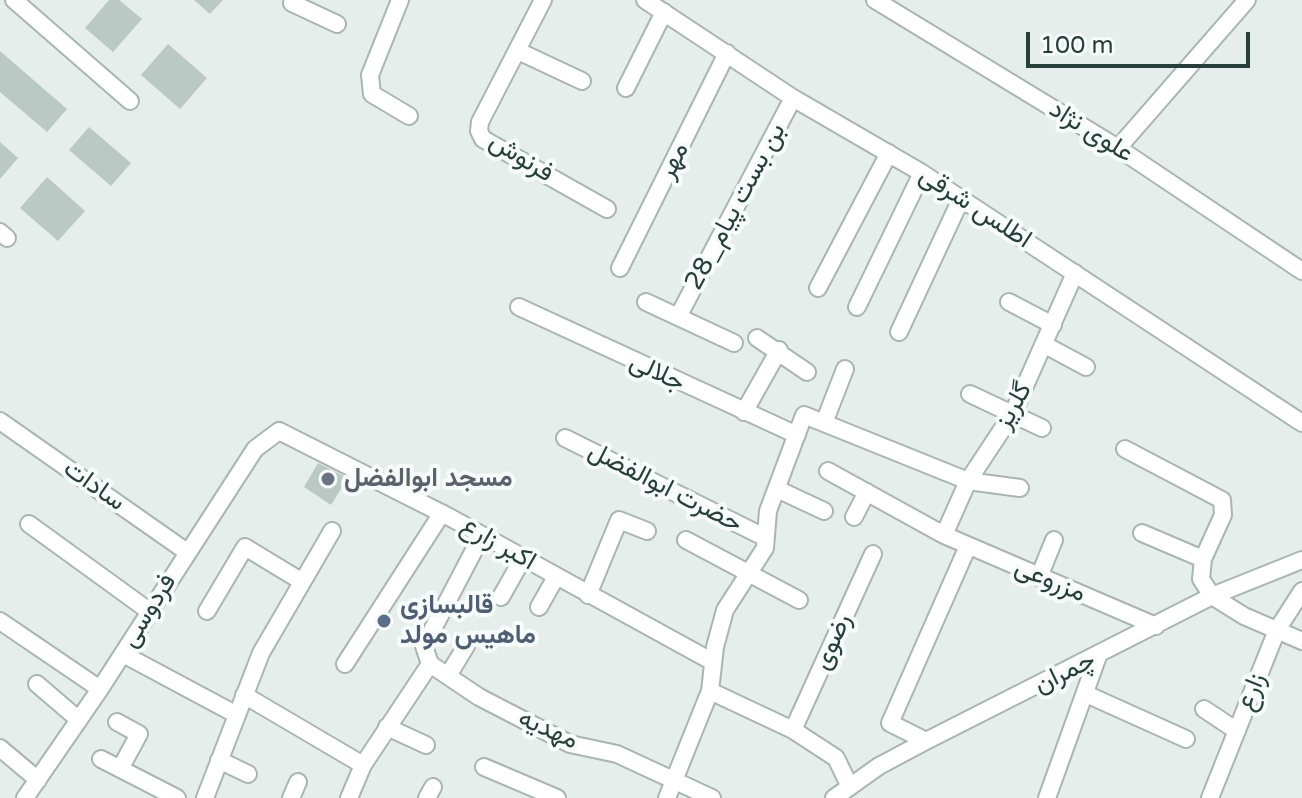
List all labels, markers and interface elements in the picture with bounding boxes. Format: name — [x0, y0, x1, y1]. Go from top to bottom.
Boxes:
scale bar — [1030, 16, 1254, 66]
text: 100 m — [1040, 31, 1114, 60]
street label: علوی نژاد — [1043, 94, 1139, 170]
street label: بن بست پیام_28 — [679, 118, 793, 296]
street label: فرنوش — [483, 126, 559, 190]
street label: مهر — [652, 137, 696, 185]
street label: اطلس شرقی — [913, 160, 1037, 256]
street label: جلالی — [624, 347, 690, 399]
street label: گلریز — [989, 377, 1039, 435]
street label: حضرت ابوالفضل — [583, 436, 747, 540]
street label: سادات — [57, 454, 131, 518]
place label: مسجد ابوالفضل — [344, 463, 513, 495]
marker: مسجد ابوالفضل — [319, 470, 337, 488]
street label: اکبر زارع — [455, 510, 541, 578]
street label: مزروعی — [1010, 552, 1090, 610]
street label: فردوسی — [114, 568, 184, 654]
place label: قالبسازی ماهیس مولد — [400, 590, 536, 652]
street label: رضوی — [807, 609, 859, 675]
marker: قالبسازی ماهیس مولد — [375, 612, 393, 630]
street label: چمران — [1029, 645, 1101, 701]
street label: زارع — [1230, 668, 1274, 716]
street label: مهدیه — [513, 703, 583, 757]

